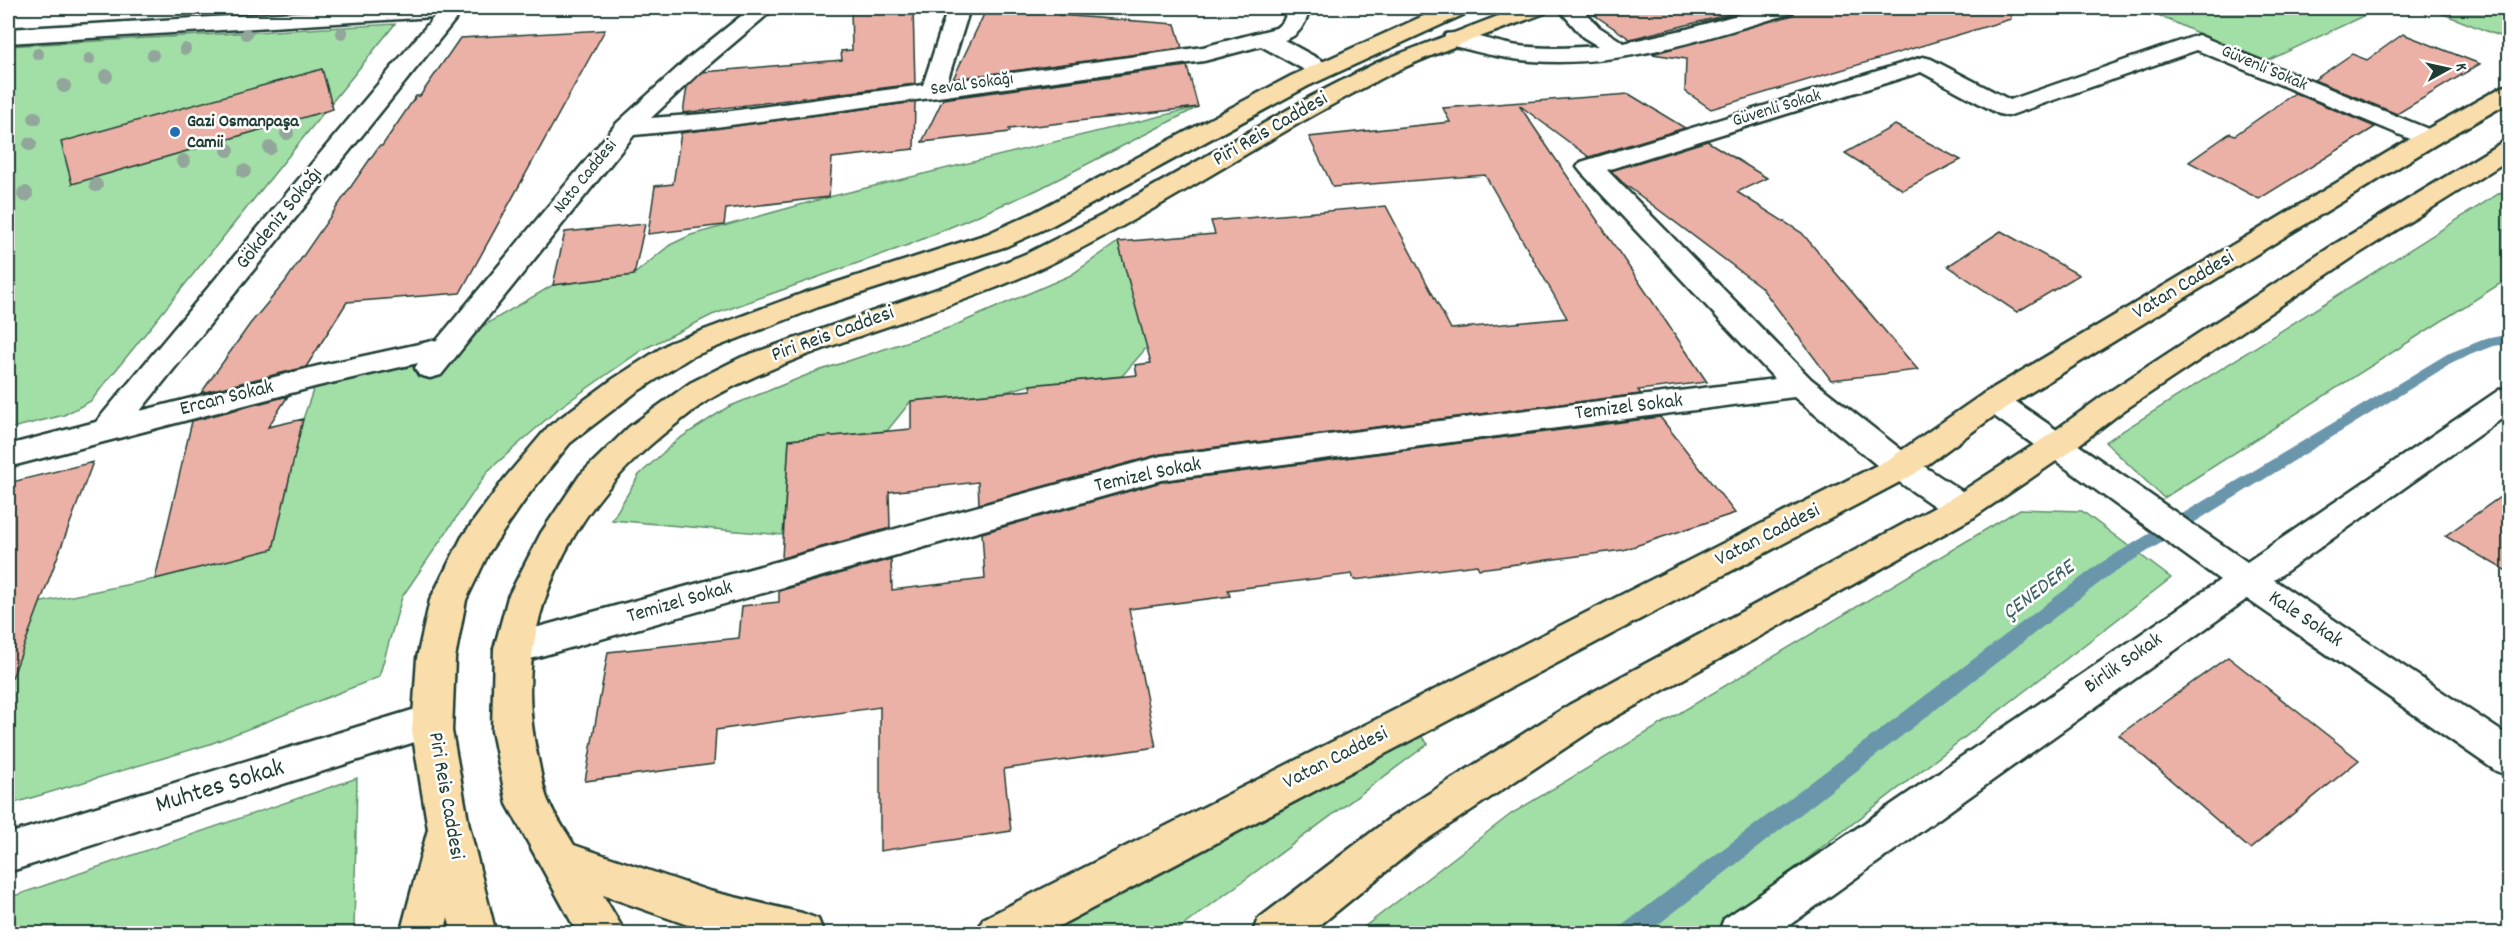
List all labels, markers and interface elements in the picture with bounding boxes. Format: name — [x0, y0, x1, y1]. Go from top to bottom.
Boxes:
north arrow — [2418, 39, 2478, 99]
street label: Güvenli Sokak — [2217, 40, 2311, 98]
text: K — [2448, 62, 2472, 73]
street label: Seval Sokağı — [929, 67, 1015, 103]
street label: Güvenli Sokak — [1730, 84, 1824, 134]
street label: Piri Reis Caddesi — [1208, 85, 1334, 175]
place label: Gazi Osmanpaşa Camii — [187, 110, 299, 156]
marker: Gazi Osmanpaşa Camii — [168, 125, 182, 139]
street label: Nato Caddesi — [548, 135, 624, 219]
street label: Gökdeniz Sokağı — [229, 161, 331, 277]
street label: Vatan Caddesi — [2127, 244, 2241, 328]
street label: Piri Reis Caddesi — [767, 299, 899, 371]
street label: Ercan Sokak — [177, 373, 277, 425]
street label: Temizel Sokak — [1573, 386, 1685, 430]
street label: Temizel Sokak — [1092, 450, 1204, 502]
street label: Vatan Caddesi — [1710, 497, 1826, 575]
water label: ÇENEDERE — [1996, 552, 2084, 628]
street label: Temizel Sokak — [624, 574, 736, 632]
street label: Kale Sokak — [2262, 584, 2348, 656]
street label: Birlik Sokak — [2079, 626, 2169, 702]
street label: Vatan Caddesi — [1278, 720, 1394, 798]
street label: Piri Reis Caddesi — [419, 730, 471, 862]
street label: Muhtes Sokak — [151, 750, 289, 824]

